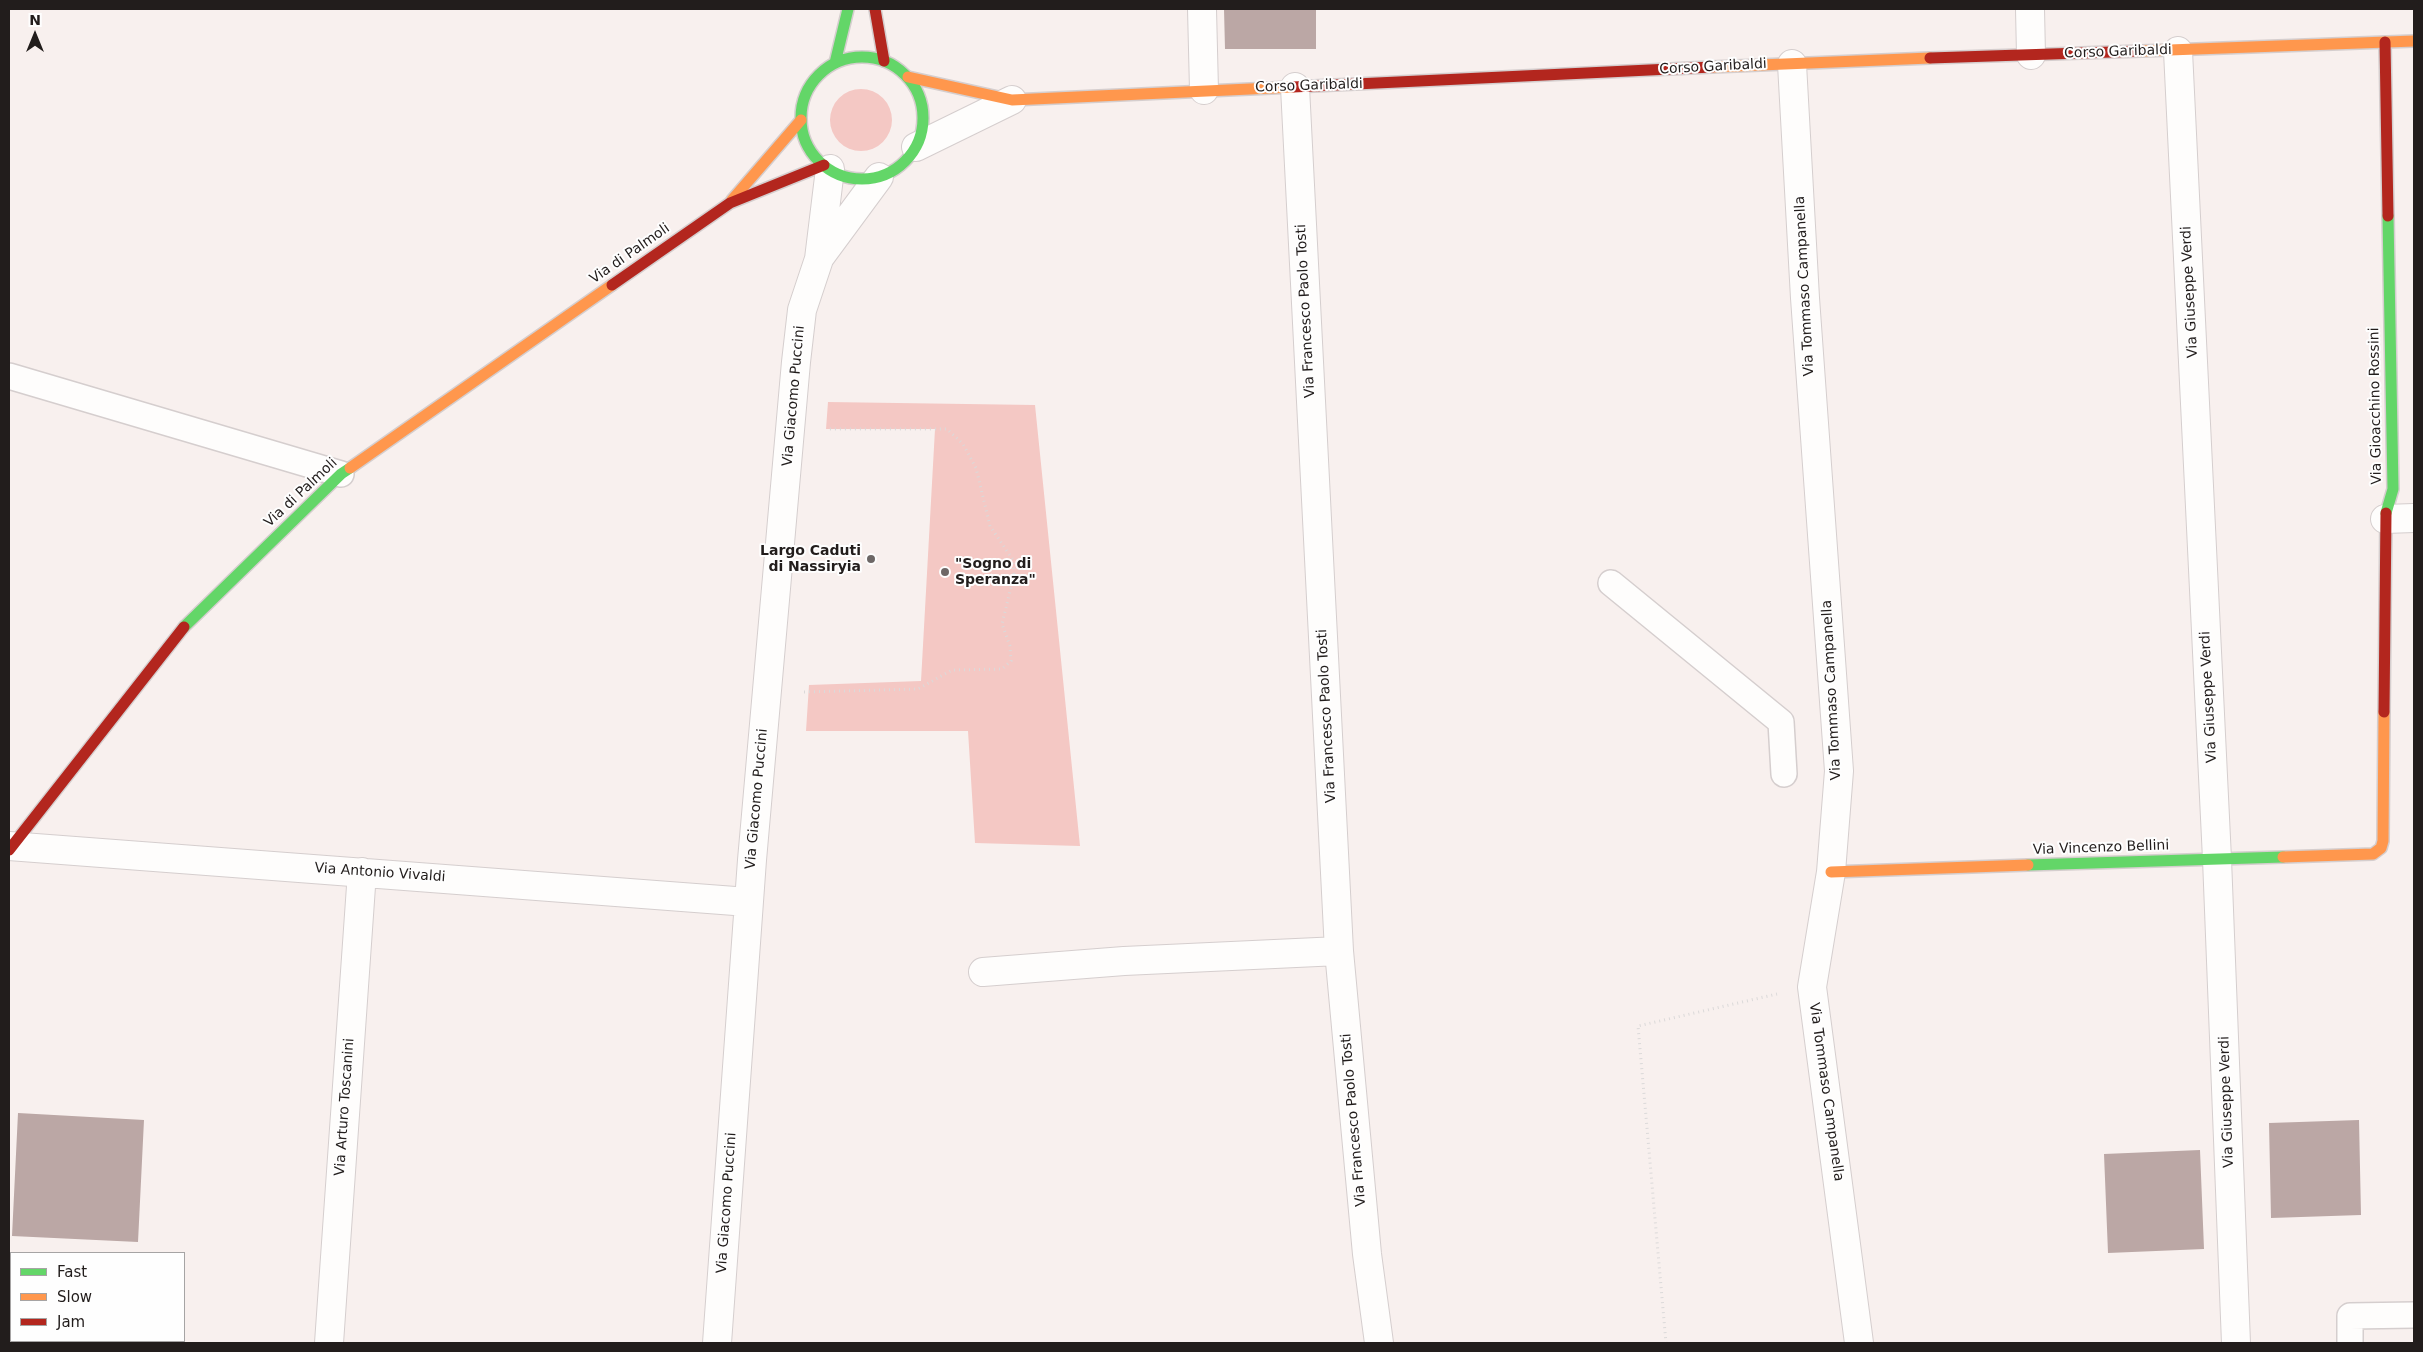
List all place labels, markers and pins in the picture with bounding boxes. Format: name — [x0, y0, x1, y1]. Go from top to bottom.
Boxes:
place label: Largo Caduti di Nassiryia — [760, 543, 861, 576]
marker: Largo Caduti di Nassiryia — [865, 553, 877, 565]
place label: "Sogno di Speranza" — [955, 556, 1036, 588]
marker: "Sogno di Speranza" — [939, 566, 951, 578]

